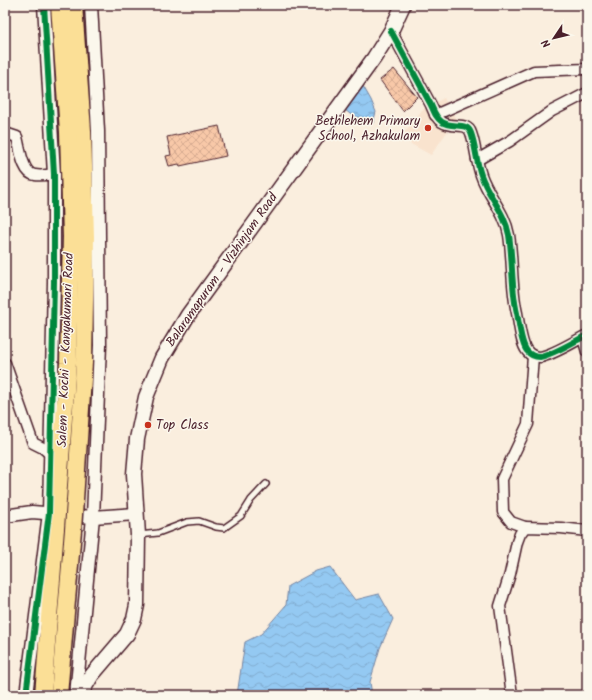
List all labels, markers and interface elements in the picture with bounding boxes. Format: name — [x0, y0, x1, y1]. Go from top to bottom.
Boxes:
north arrow — [534, 18, 574, 58]
text: N — [537, 35, 556, 51]
place label: Bethlehem Primary School, Azhakulam — [315, 111, 421, 147]
marker: Bethlehem Primary School, Azhakulam — [423, 123, 433, 133]
street label: Balaramapuram - Vizhinjam Road — [161, 188, 284, 351]
street label: Salem - Kochi - Kanyakumari Road — [52, 252, 80, 448]
place label: Top Class — [156, 415, 209, 436]
marker: Top Class — [143, 420, 153, 430]

